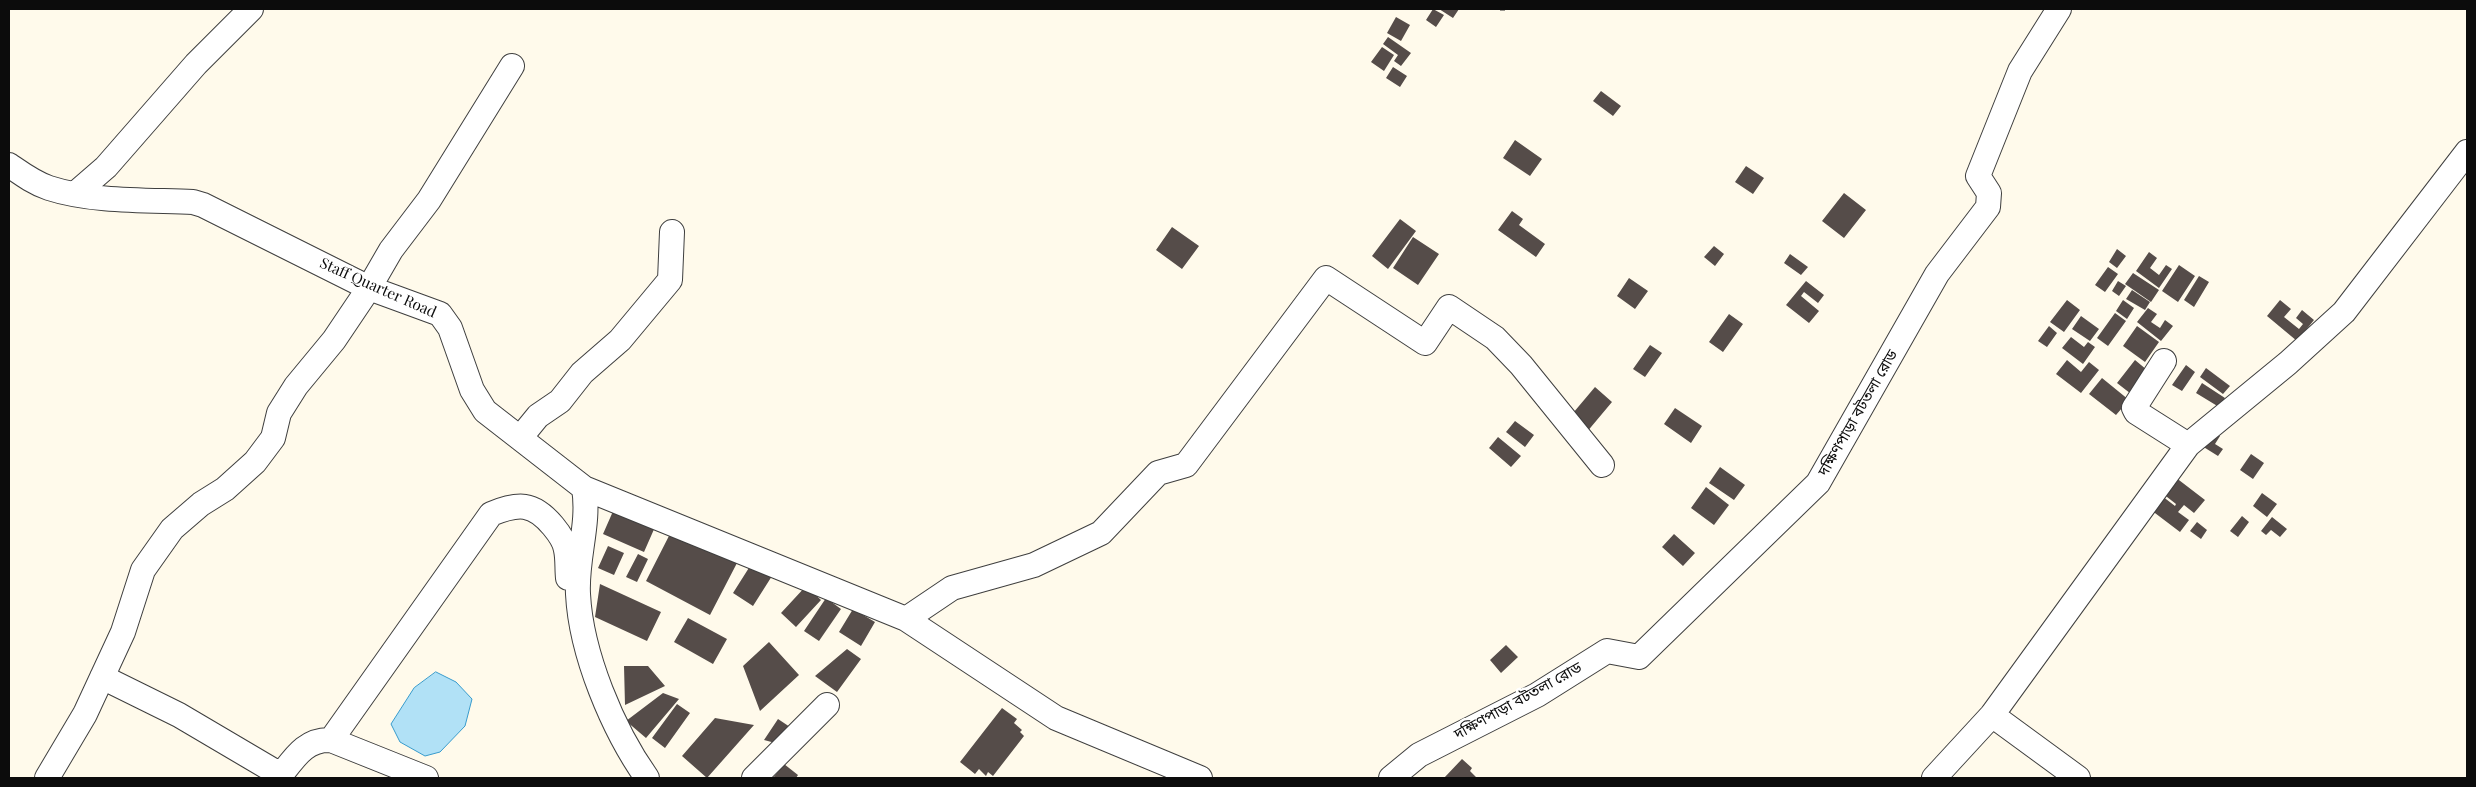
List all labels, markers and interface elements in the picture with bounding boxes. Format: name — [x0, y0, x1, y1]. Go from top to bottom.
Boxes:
street label: Staff Quarter Road — [317, 254, 439, 322]
street label: দক্ষিণপাড়া বটতলা রোড — [1814, 347, 1902, 479]
street label: দক্ষিণপাড়া বটতলা রোড — [1451, 658, 1585, 744]

